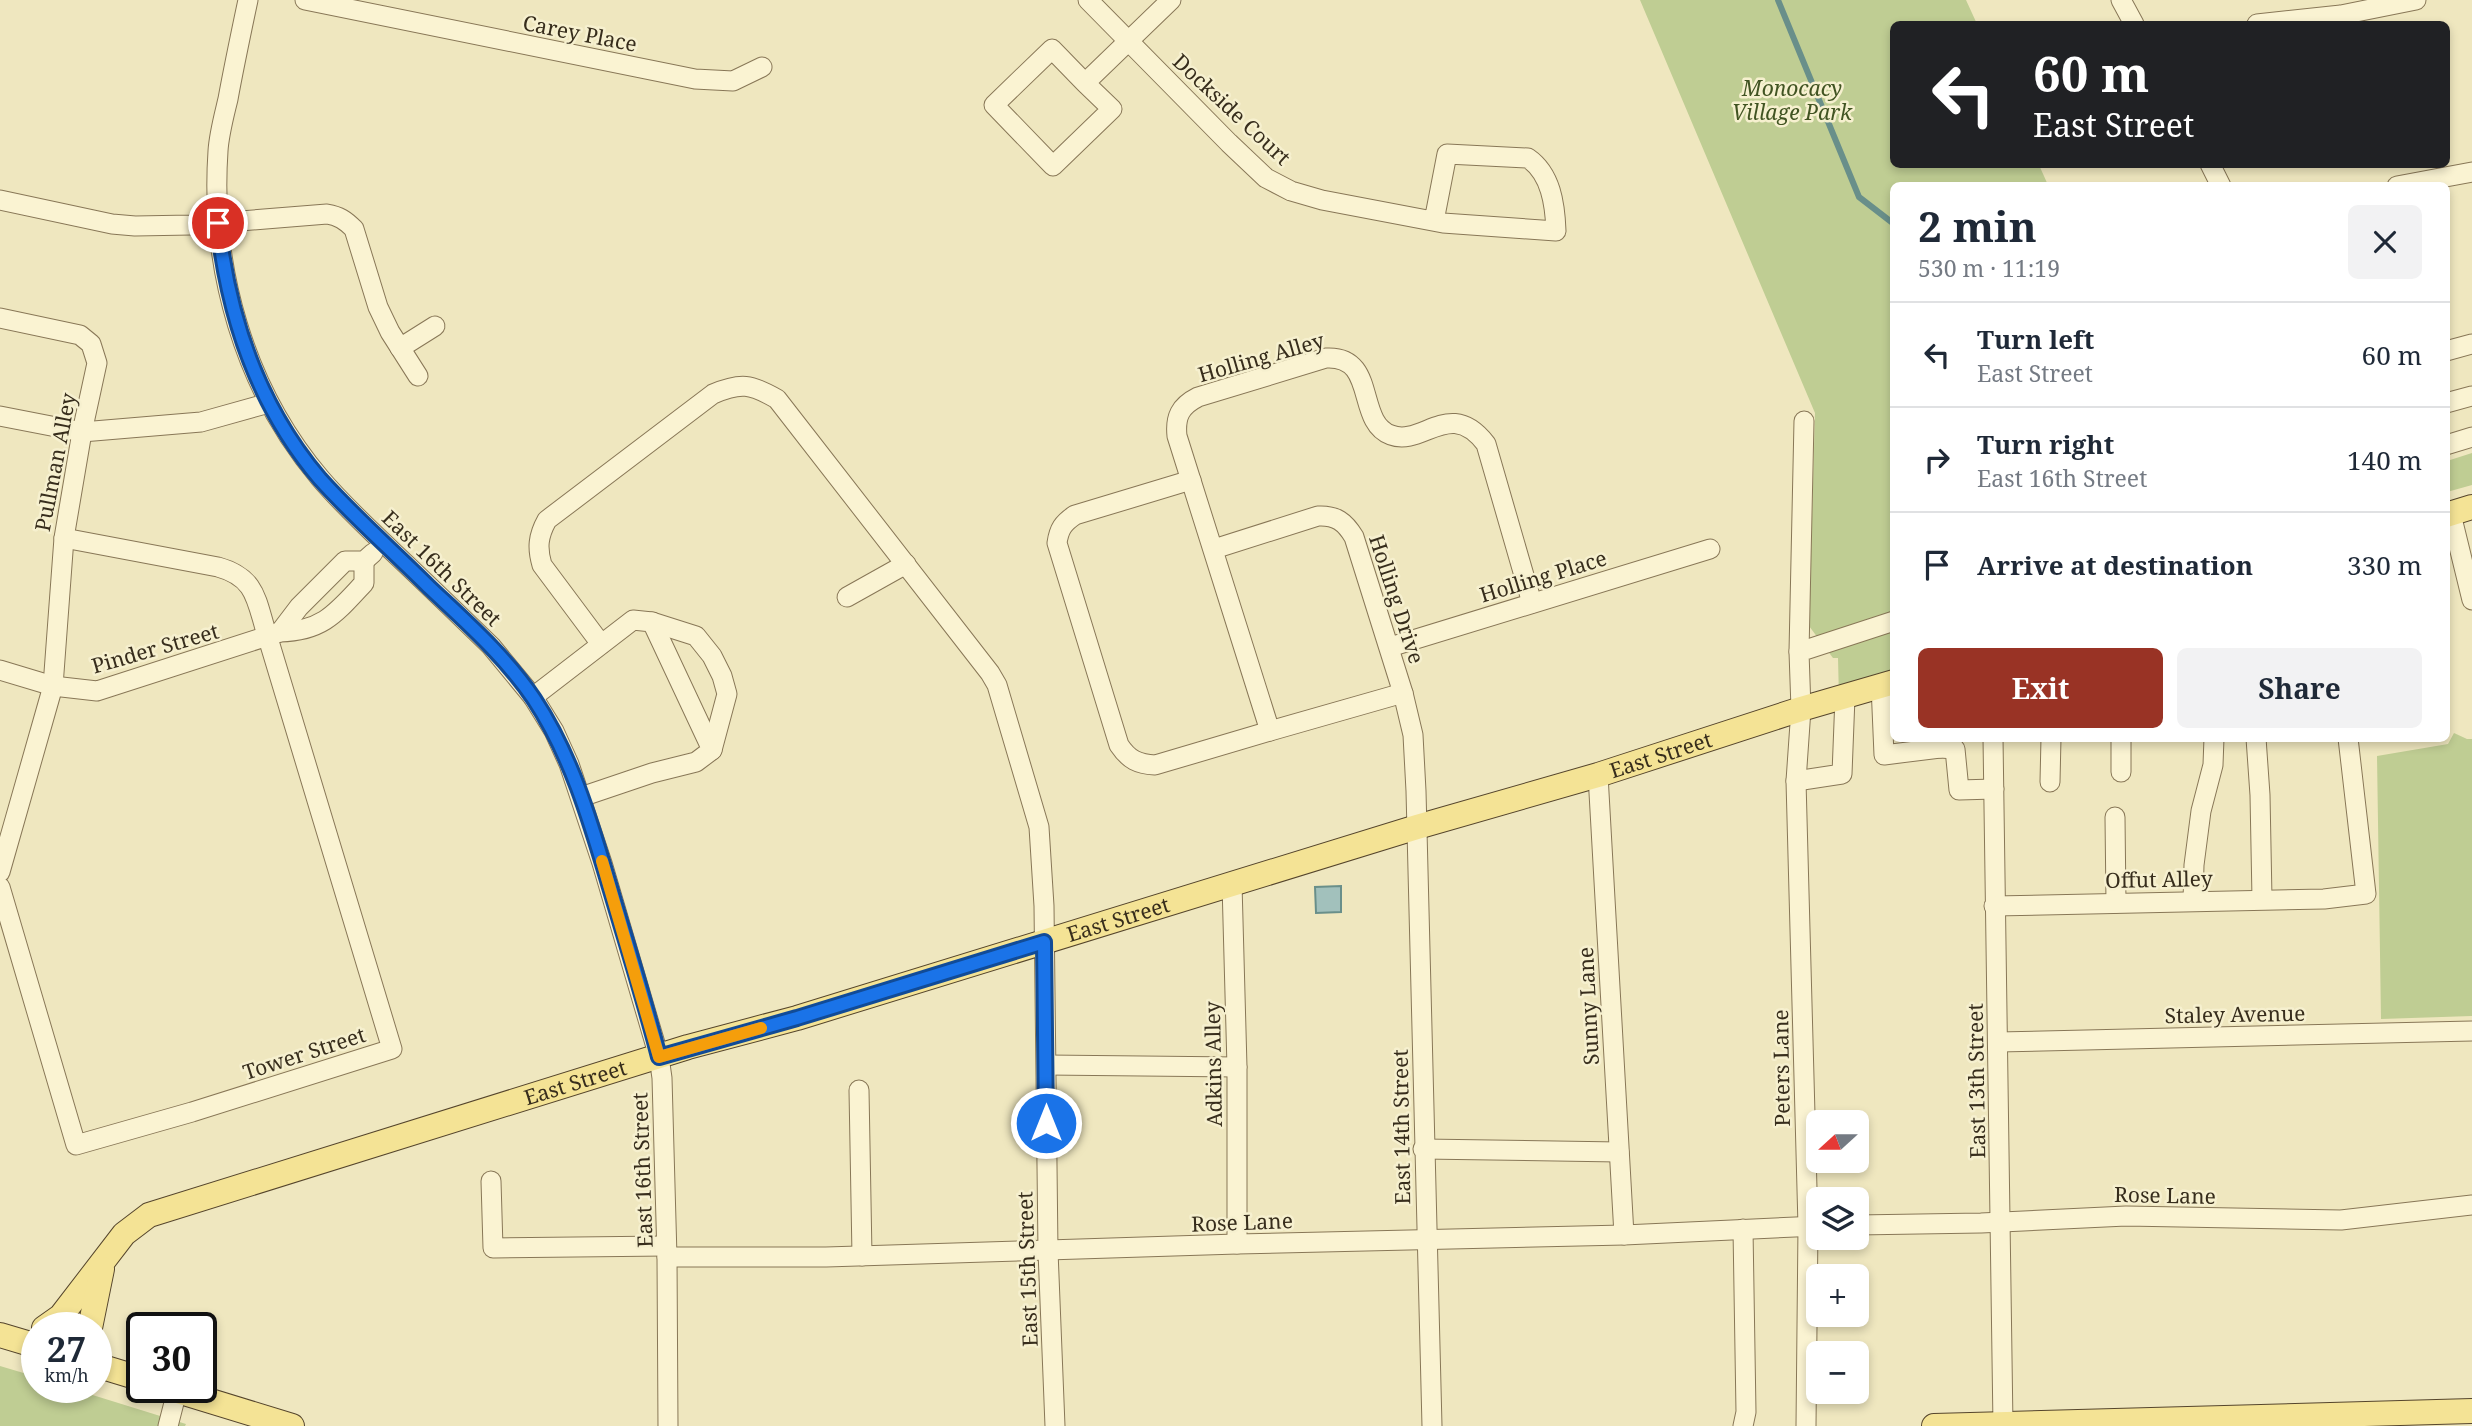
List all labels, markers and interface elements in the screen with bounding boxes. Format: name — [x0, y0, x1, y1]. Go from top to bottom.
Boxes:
street label: Carey Place — [521, 8, 639, 58]
text: 60 m — [2033, 40, 2149, 106]
street label: Dockside Court — [1167, 47, 1297, 171]
icon: left — [1918, 49, 2009, 140]
park label: Monocacy Village Park — [1732, 74, 1853, 126]
text: East Street — [2033, 103, 2194, 146]
pin — [188, 193, 248, 253]
text: 2 min — [1918, 197, 2037, 254]
icon: arrive — [199, 204, 237, 242]
button: close — [2348, 205, 2422, 279]
text: 530 m · 11:19 — [1918, 252, 2060, 284]
text: Turn left — [1977, 321, 2094, 357]
street label: Holling Alley — [1195, 326, 1327, 388]
icon: left — [1918, 336, 1956, 374]
text: 60 m — [2362, 337, 2422, 373]
text: East Street — [1977, 357, 2093, 389]
street label: Pullman Alley — [28, 390, 82, 534]
text: Turn right — [1977, 426, 2114, 462]
icon: right — [1918, 441, 1956, 479]
text: 140 m — [2347, 442, 2422, 478]
text: East 16th Street — [1977, 462, 2147, 494]
street label: East 16th Street — [376, 504, 508, 632]
street label: Holling Drive — [1363, 531, 1431, 667]
street label: Holling Place — [1476, 543, 1610, 609]
icon: arrive — [1918, 546, 1956, 584]
text: Arrive at destination — [1977, 547, 2253, 583]
text: 330 m — [2347, 547, 2422, 583]
street label: Pinder Street — [88, 616, 222, 680]
button: Exit — [1918, 648, 2163, 728]
button: Share — [2177, 648, 2422, 728]
street label: East Street — [1606, 725, 1715, 784]
street label: Offut Alley — [2105, 864, 2213, 894]
street label: East Street — [1063, 890, 1173, 948]
street label: Sunny Lane — [1571, 946, 1605, 1066]
street label: Staley Avenue — [2164, 999, 2306, 1029]
street label: Adkins Alley — [1198, 1001, 1228, 1127]
street label: East 13th Street — [1961, 1003, 1991, 1159]
street label: Peters Lane — [1766, 1009, 1796, 1127]
street label: Tower Street — [239, 1020, 369, 1086]
street label: East 14th Street — [1386, 1049, 1416, 1205]
street label: East Street — [520, 1053, 630, 1111]
position arrow — [1009, 1086, 1083, 1160]
street label: East 16th Street — [625, 1092, 659, 1248]
north arrow — [1806, 1110, 1869, 1172]
map controls — [1806, 1110, 1869, 1404]
street label: Rose Lane — [2114, 1180, 2216, 1210]
button: layers — [1806, 1187, 1869, 1250]
street label: East 15th Street — [1010, 1191, 1044, 1347]
street label: Rose Lane — [1191, 1206, 1293, 1238]
button: + — [1806, 1264, 1869, 1327]
speed limit sign: 30 — [126, 1312, 217, 1403]
text: 27 — [47, 1325, 86, 1372]
button: − — [1806, 1341, 1869, 1404]
text: km/h — [44, 1363, 89, 1387]

